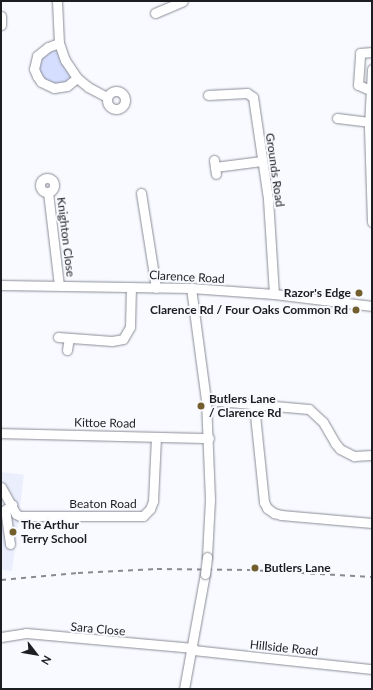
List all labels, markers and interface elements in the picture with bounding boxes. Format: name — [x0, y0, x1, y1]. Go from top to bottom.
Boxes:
street label: Grounds Road — [263, 132, 287, 208]
street label: Knighton Close — [54, 196, 78, 278]
street label: Clarence Road — [149, 268, 225, 286]
place label: Razor's Edge — [284, 286, 351, 300]
marker: Razor's Edge — [354, 288, 364, 298]
place label: Clarence Rd / Four Oaks Common Rd — [150, 303, 348, 317]
marker: Clarence Rd / Four Oaks Common Rd — [351, 305, 361, 315]
place label: Butlers Lane / Clarence Rd — [209, 392, 281, 420]
marker: Butlers Lane / Clarence Rd — [196, 401, 206, 411]
street label: Kittoe Road — [74, 415, 136, 431]
street label: Beaton Road — [69, 497, 137, 511]
place label: The Arthur Terry School — [21, 518, 87, 546]
marker: The Arthur Terry School — [8, 527, 18, 537]
place label: Butlers Lane — [264, 561, 331, 575]
marker: Butlers Lane — [249, 562, 261, 574]
street label: Sara Close — [70, 619, 126, 639]
north arrow — [16, 634, 56, 674]
street label: Hillside Road — [249, 637, 319, 659]
text: N — [39, 653, 54, 667]

